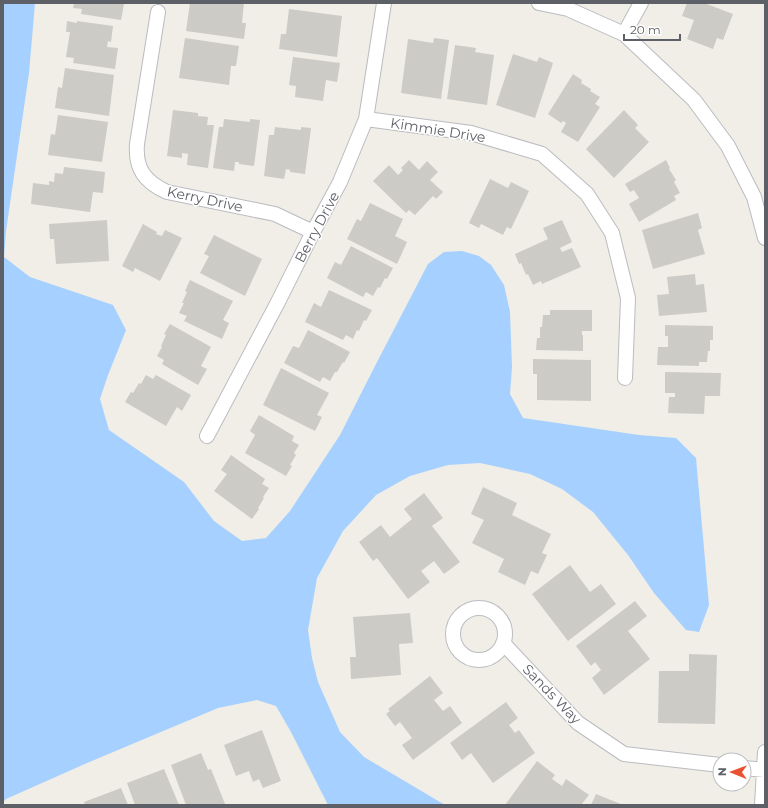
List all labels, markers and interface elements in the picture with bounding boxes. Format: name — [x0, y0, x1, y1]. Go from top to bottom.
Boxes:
scale bar — [624, 16, 680, 42]
text: 20 m — [630, 22, 661, 37]
street label: Kimmie Drive — [389, 114, 487, 146]
street label: Kerry Drive — [165, 182, 245, 216]
street label: Berry Drive — [291, 188, 343, 266]
street label: Sands Way — [519, 660, 585, 728]
north arrow — [712, 752, 752, 792]
text: N — [715, 767, 729, 776]

